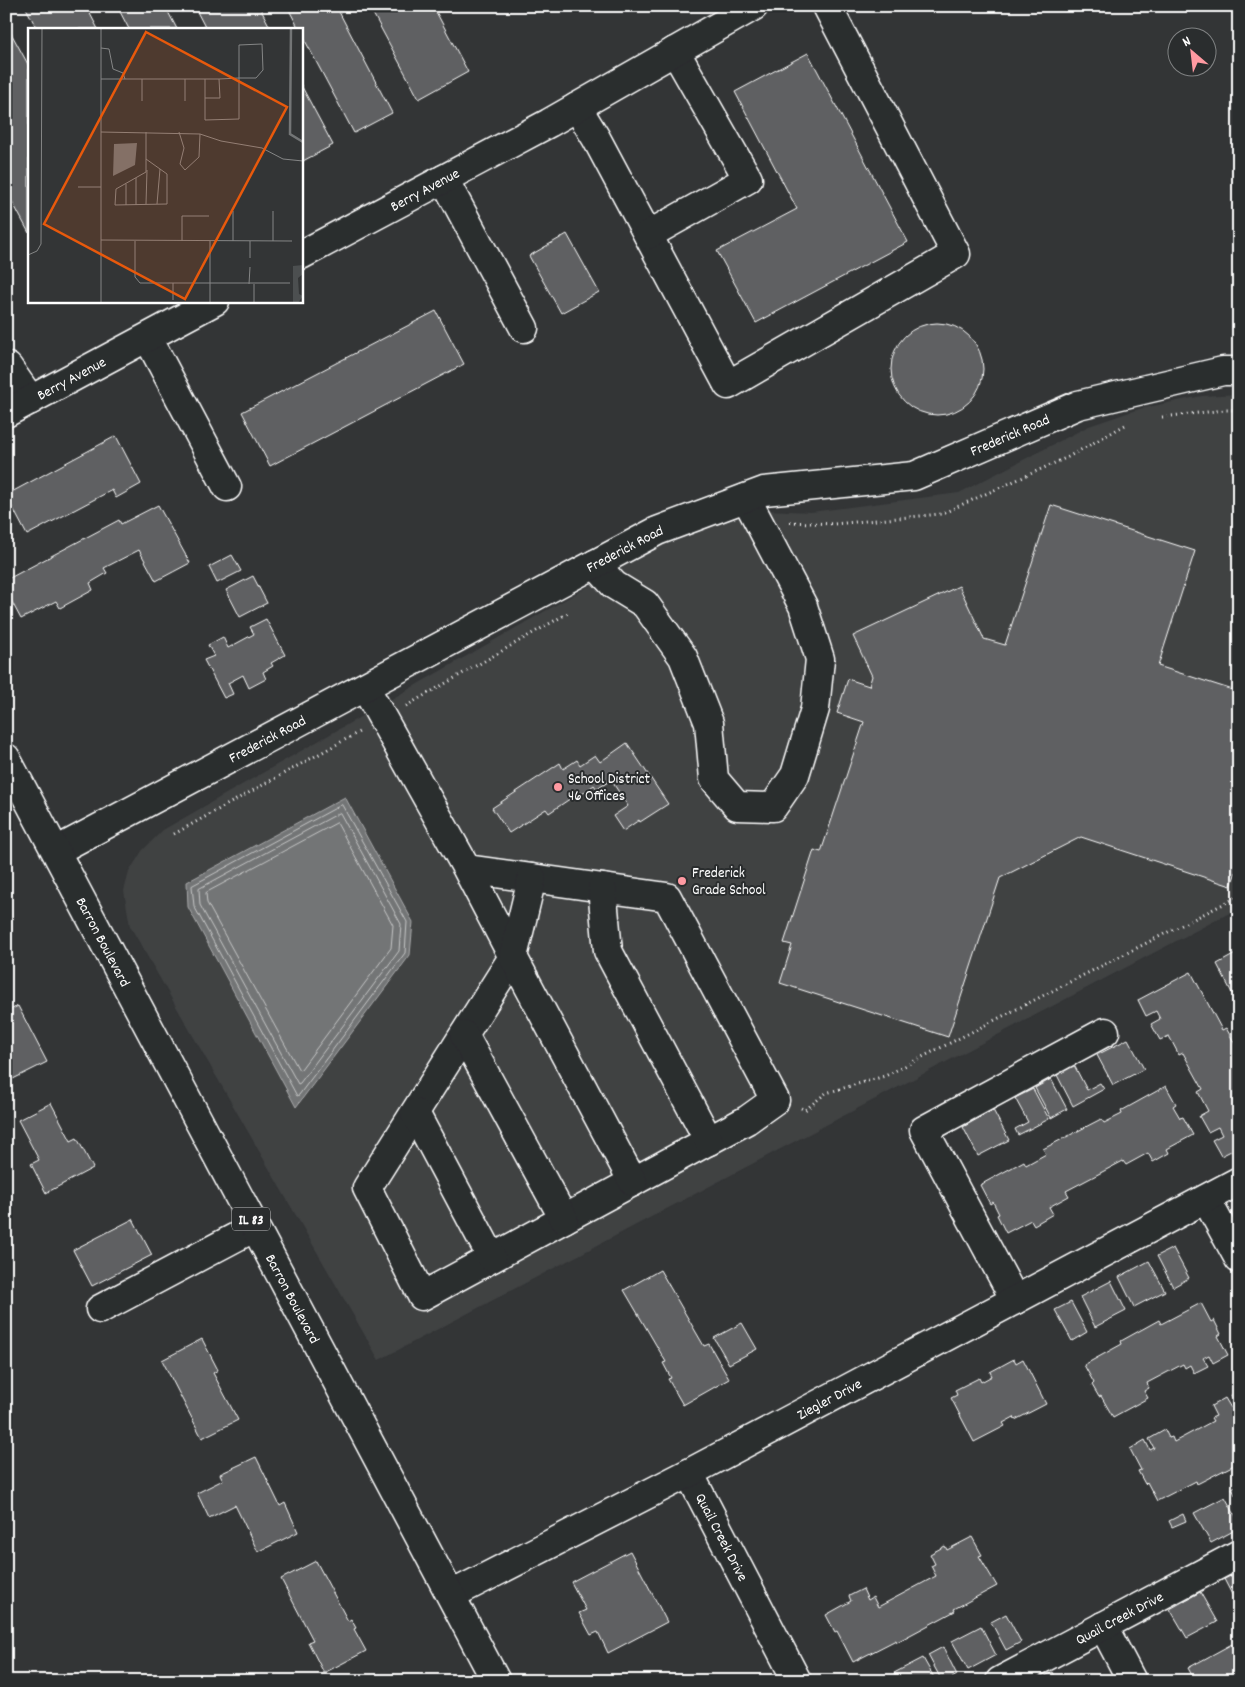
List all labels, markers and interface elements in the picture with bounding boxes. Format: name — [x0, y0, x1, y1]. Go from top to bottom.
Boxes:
inset map — [28, 28, 302, 302]
north arrow — [1168, 28, 1218, 78]
text: N — [1179, 32, 1195, 53]
street label: Berry Avenue — [387, 163, 464, 218]
street label: Berry Avenue — [34, 352, 111, 407]
street label: Frederick Road — [967, 410, 1054, 463]
street label: Frederick Road — [583, 521, 667, 580]
street label: Frederick Road — [225, 711, 310, 770]
place label: School District 46 Offices — [568, 769, 651, 808]
marker: School District 46 Offices — [552, 781, 564, 793]
place label: Frederick Grade School — [692, 863, 766, 902]
marker: Frederick Grade School — [676, 875, 688, 887]
street label: Barron Boulevard — [69, 894, 135, 991]
road number: IL 83 — [232, 1208, 270, 1230]
street label: Barron Boulevard — [258, 1251, 324, 1348]
street label: Ziegler Drive — [794, 1374, 867, 1427]
street label: Quail Creek Drive — [688, 1490, 753, 1586]
street label: Quail Creek Drive — [1072, 1587, 1168, 1652]

